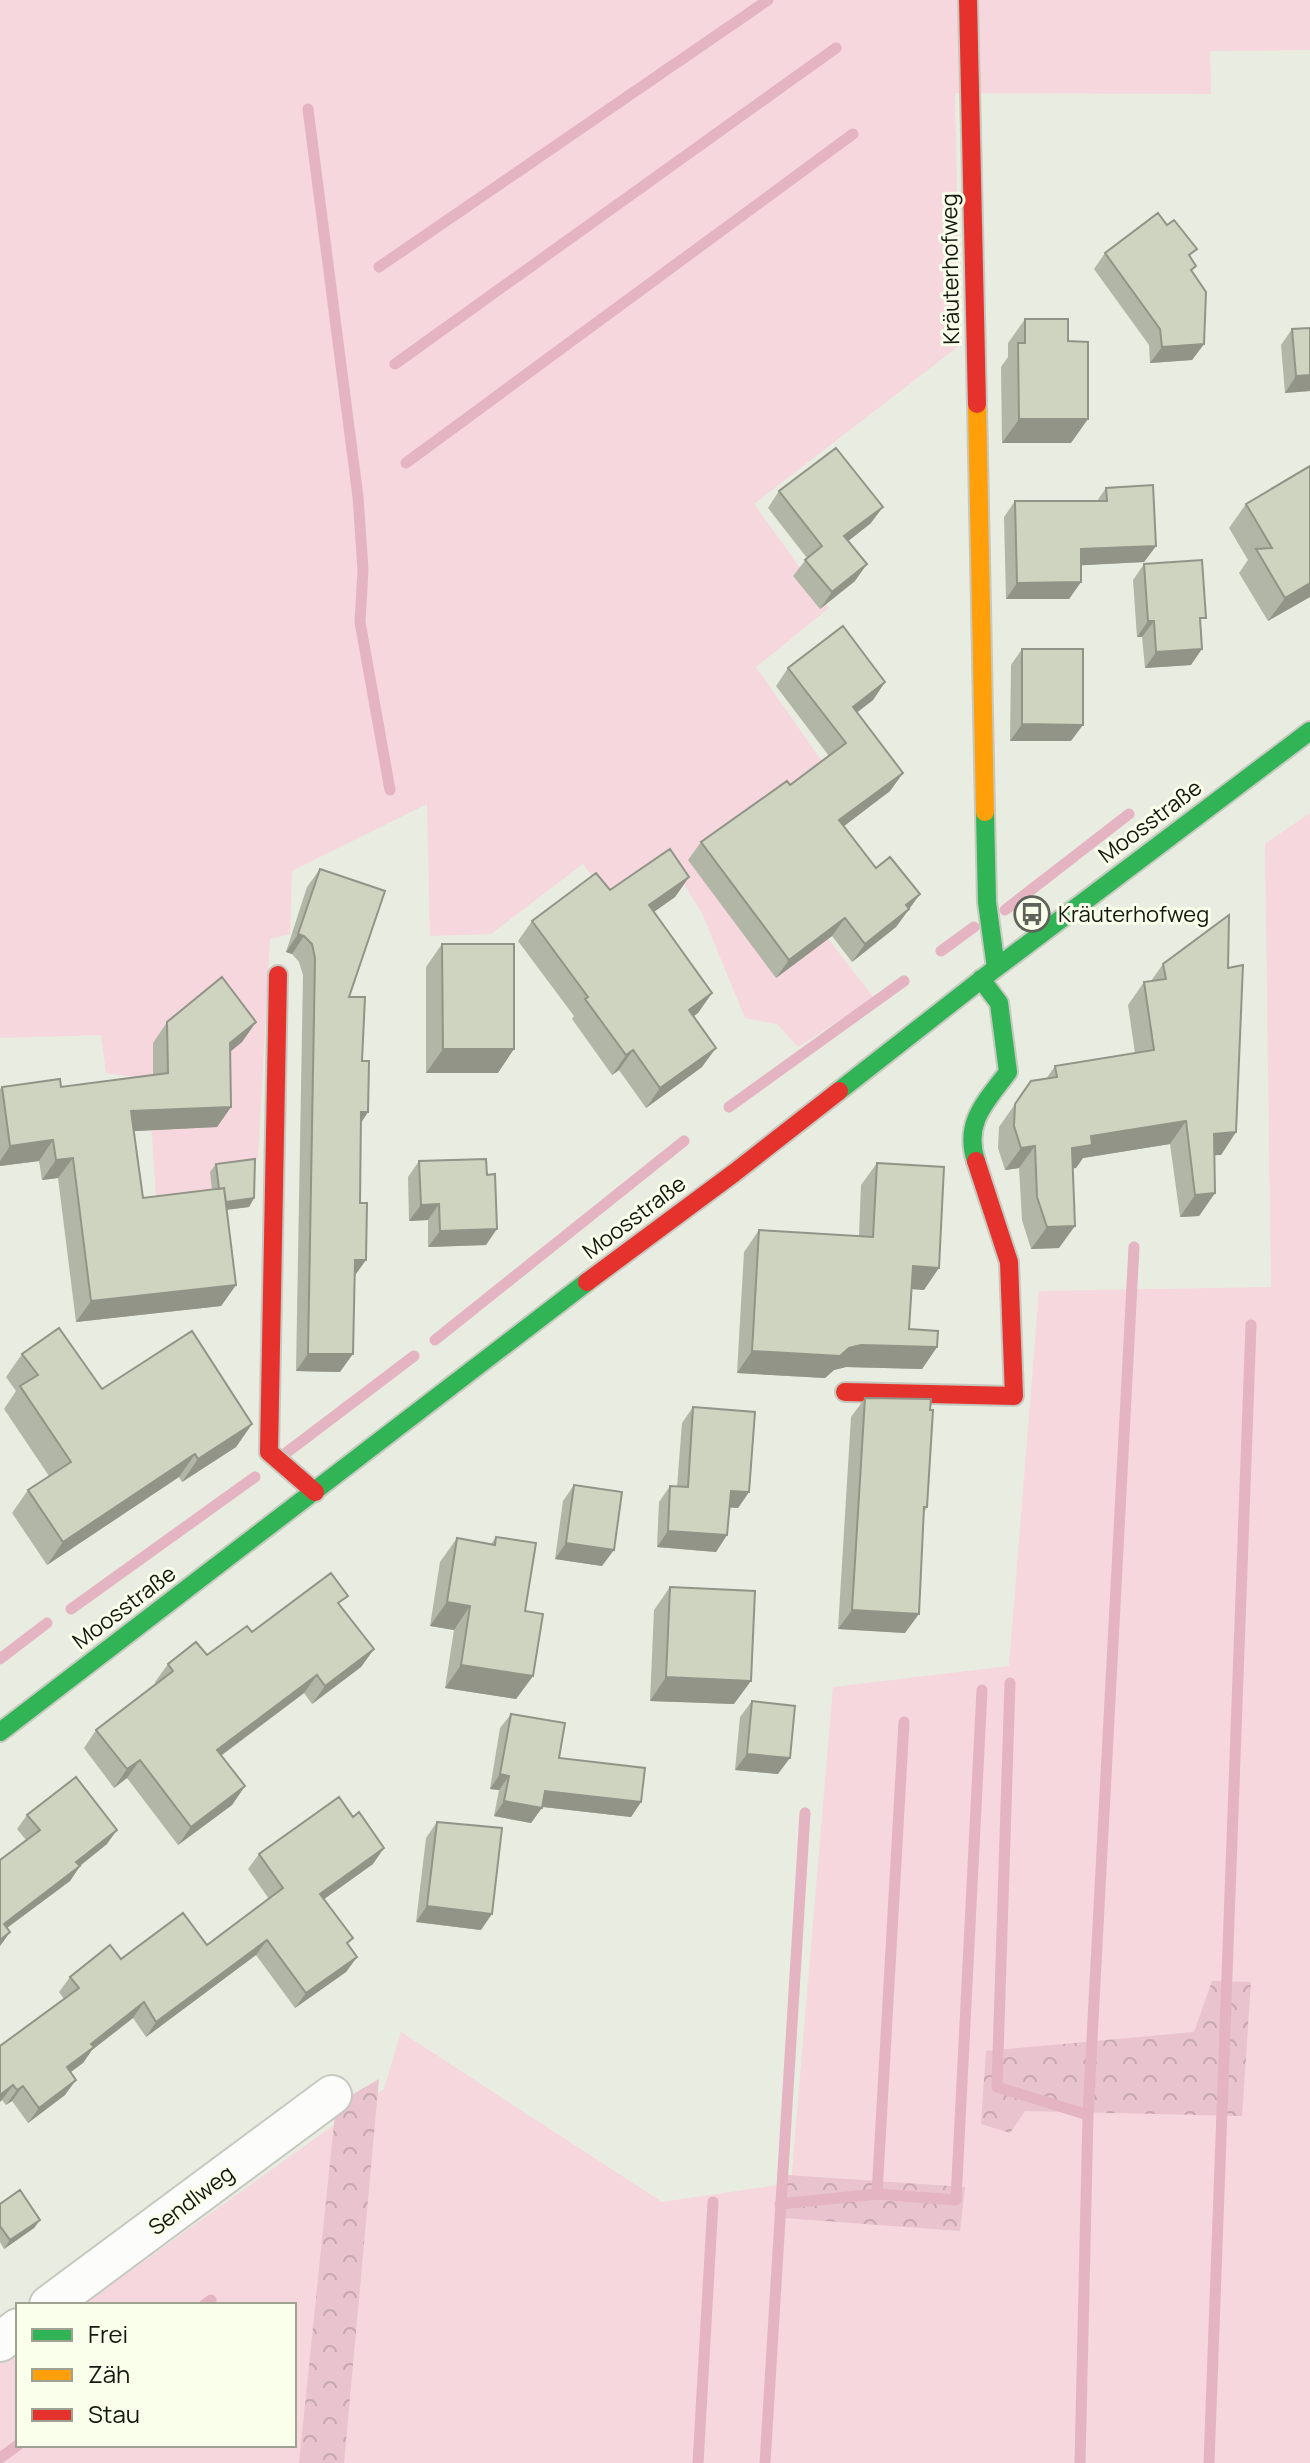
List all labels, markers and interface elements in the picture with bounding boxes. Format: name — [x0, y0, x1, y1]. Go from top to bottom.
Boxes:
street label: Kräuterhofweg — [934, 193, 966, 345]
street label: Moosstraße — [1092, 772, 1208, 870]
bus stop icon: Kräuterhofweg — [1013, 895, 1051, 933]
place label: Kräuterhofweg — [1058, 899, 1209, 929]
street label: Moosstraße — [576, 1168, 692, 1266]
street label: Moosstraße — [66, 1558, 182, 1656]
street label: Sendlweg — [142, 2158, 240, 2242]
legend — [16, 2303, 296, 2447]
text: Frei — [88, 2317, 128, 2350]
text: Zäh — [88, 2357, 130, 2390]
text: Stau — [88, 2397, 140, 2430]

